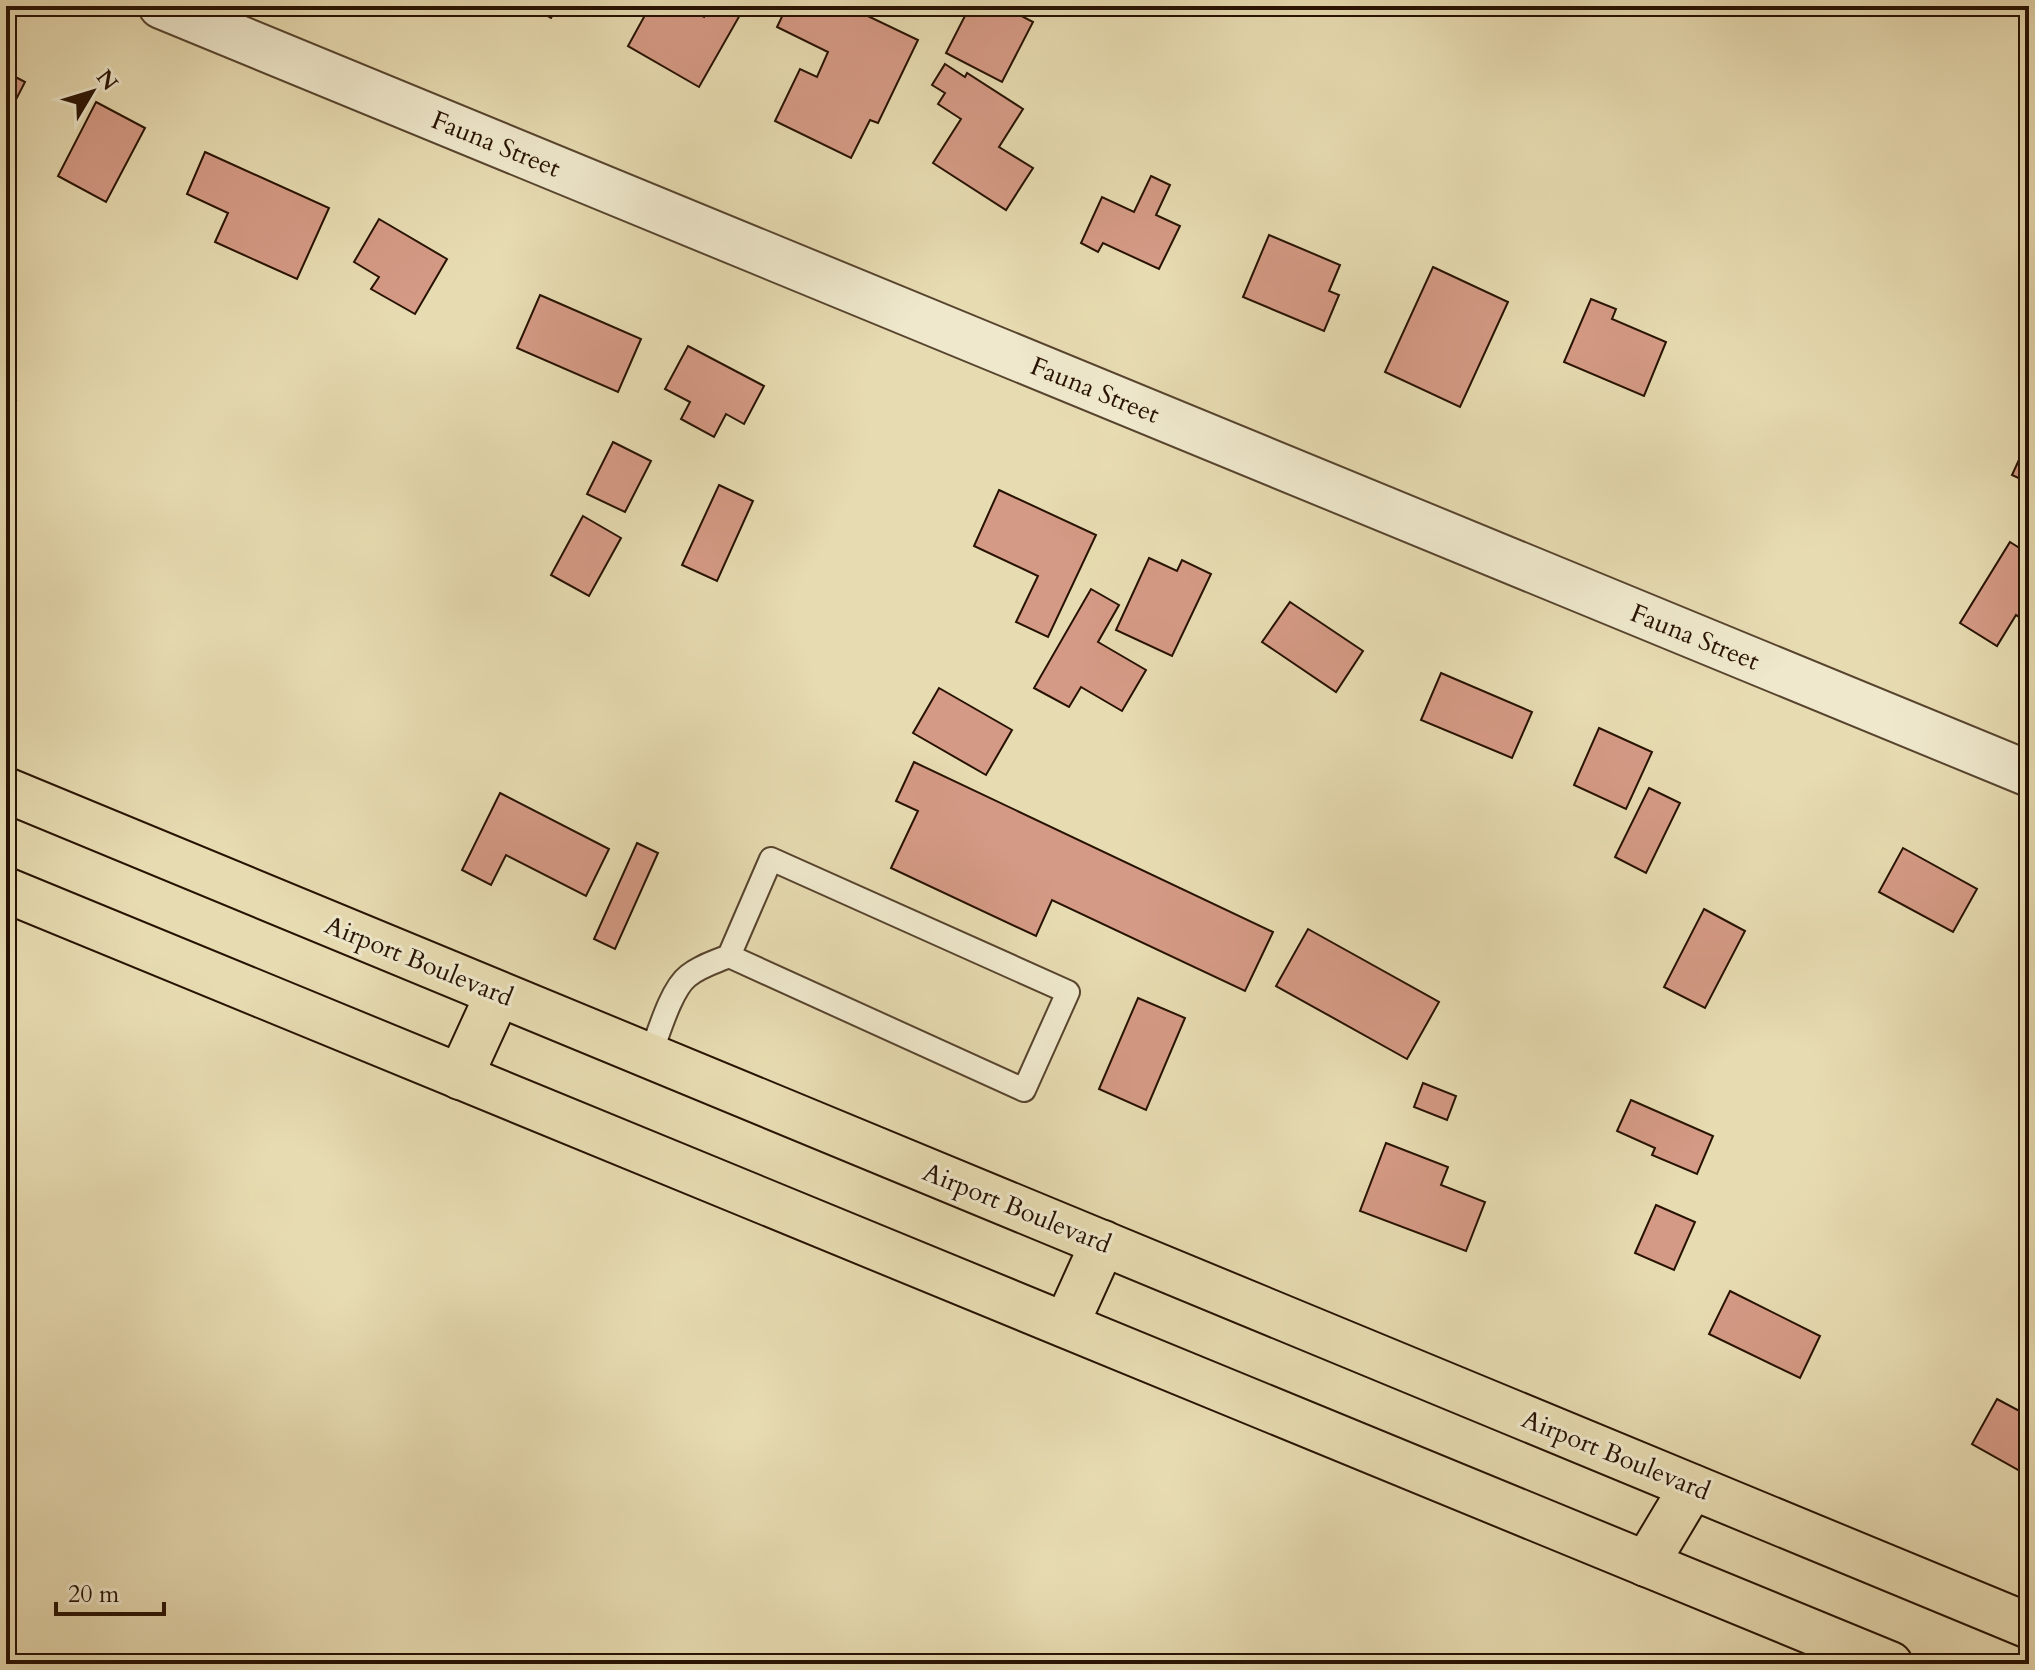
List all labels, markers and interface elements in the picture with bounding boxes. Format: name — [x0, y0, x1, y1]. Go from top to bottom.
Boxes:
north arrow — [52, 52, 132, 132]
text: N — [89, 64, 125, 97]
street label: Fauna Street — [426, 102, 566, 186]
street label: Fauna Street — [1025, 348, 1165, 432]
street label: Fauna Street — [1625, 595, 1765, 679]
street label: Airport Boulevard — [320, 907, 518, 1015]
street label: Airport Boulevard — [918, 1154, 1116, 1262]
street label: Airport Boulevard — [1517, 1401, 1715, 1509]
scale bar — [56, 1566, 164, 1616]
text: 20 m — [68, 1578, 120, 1611]

